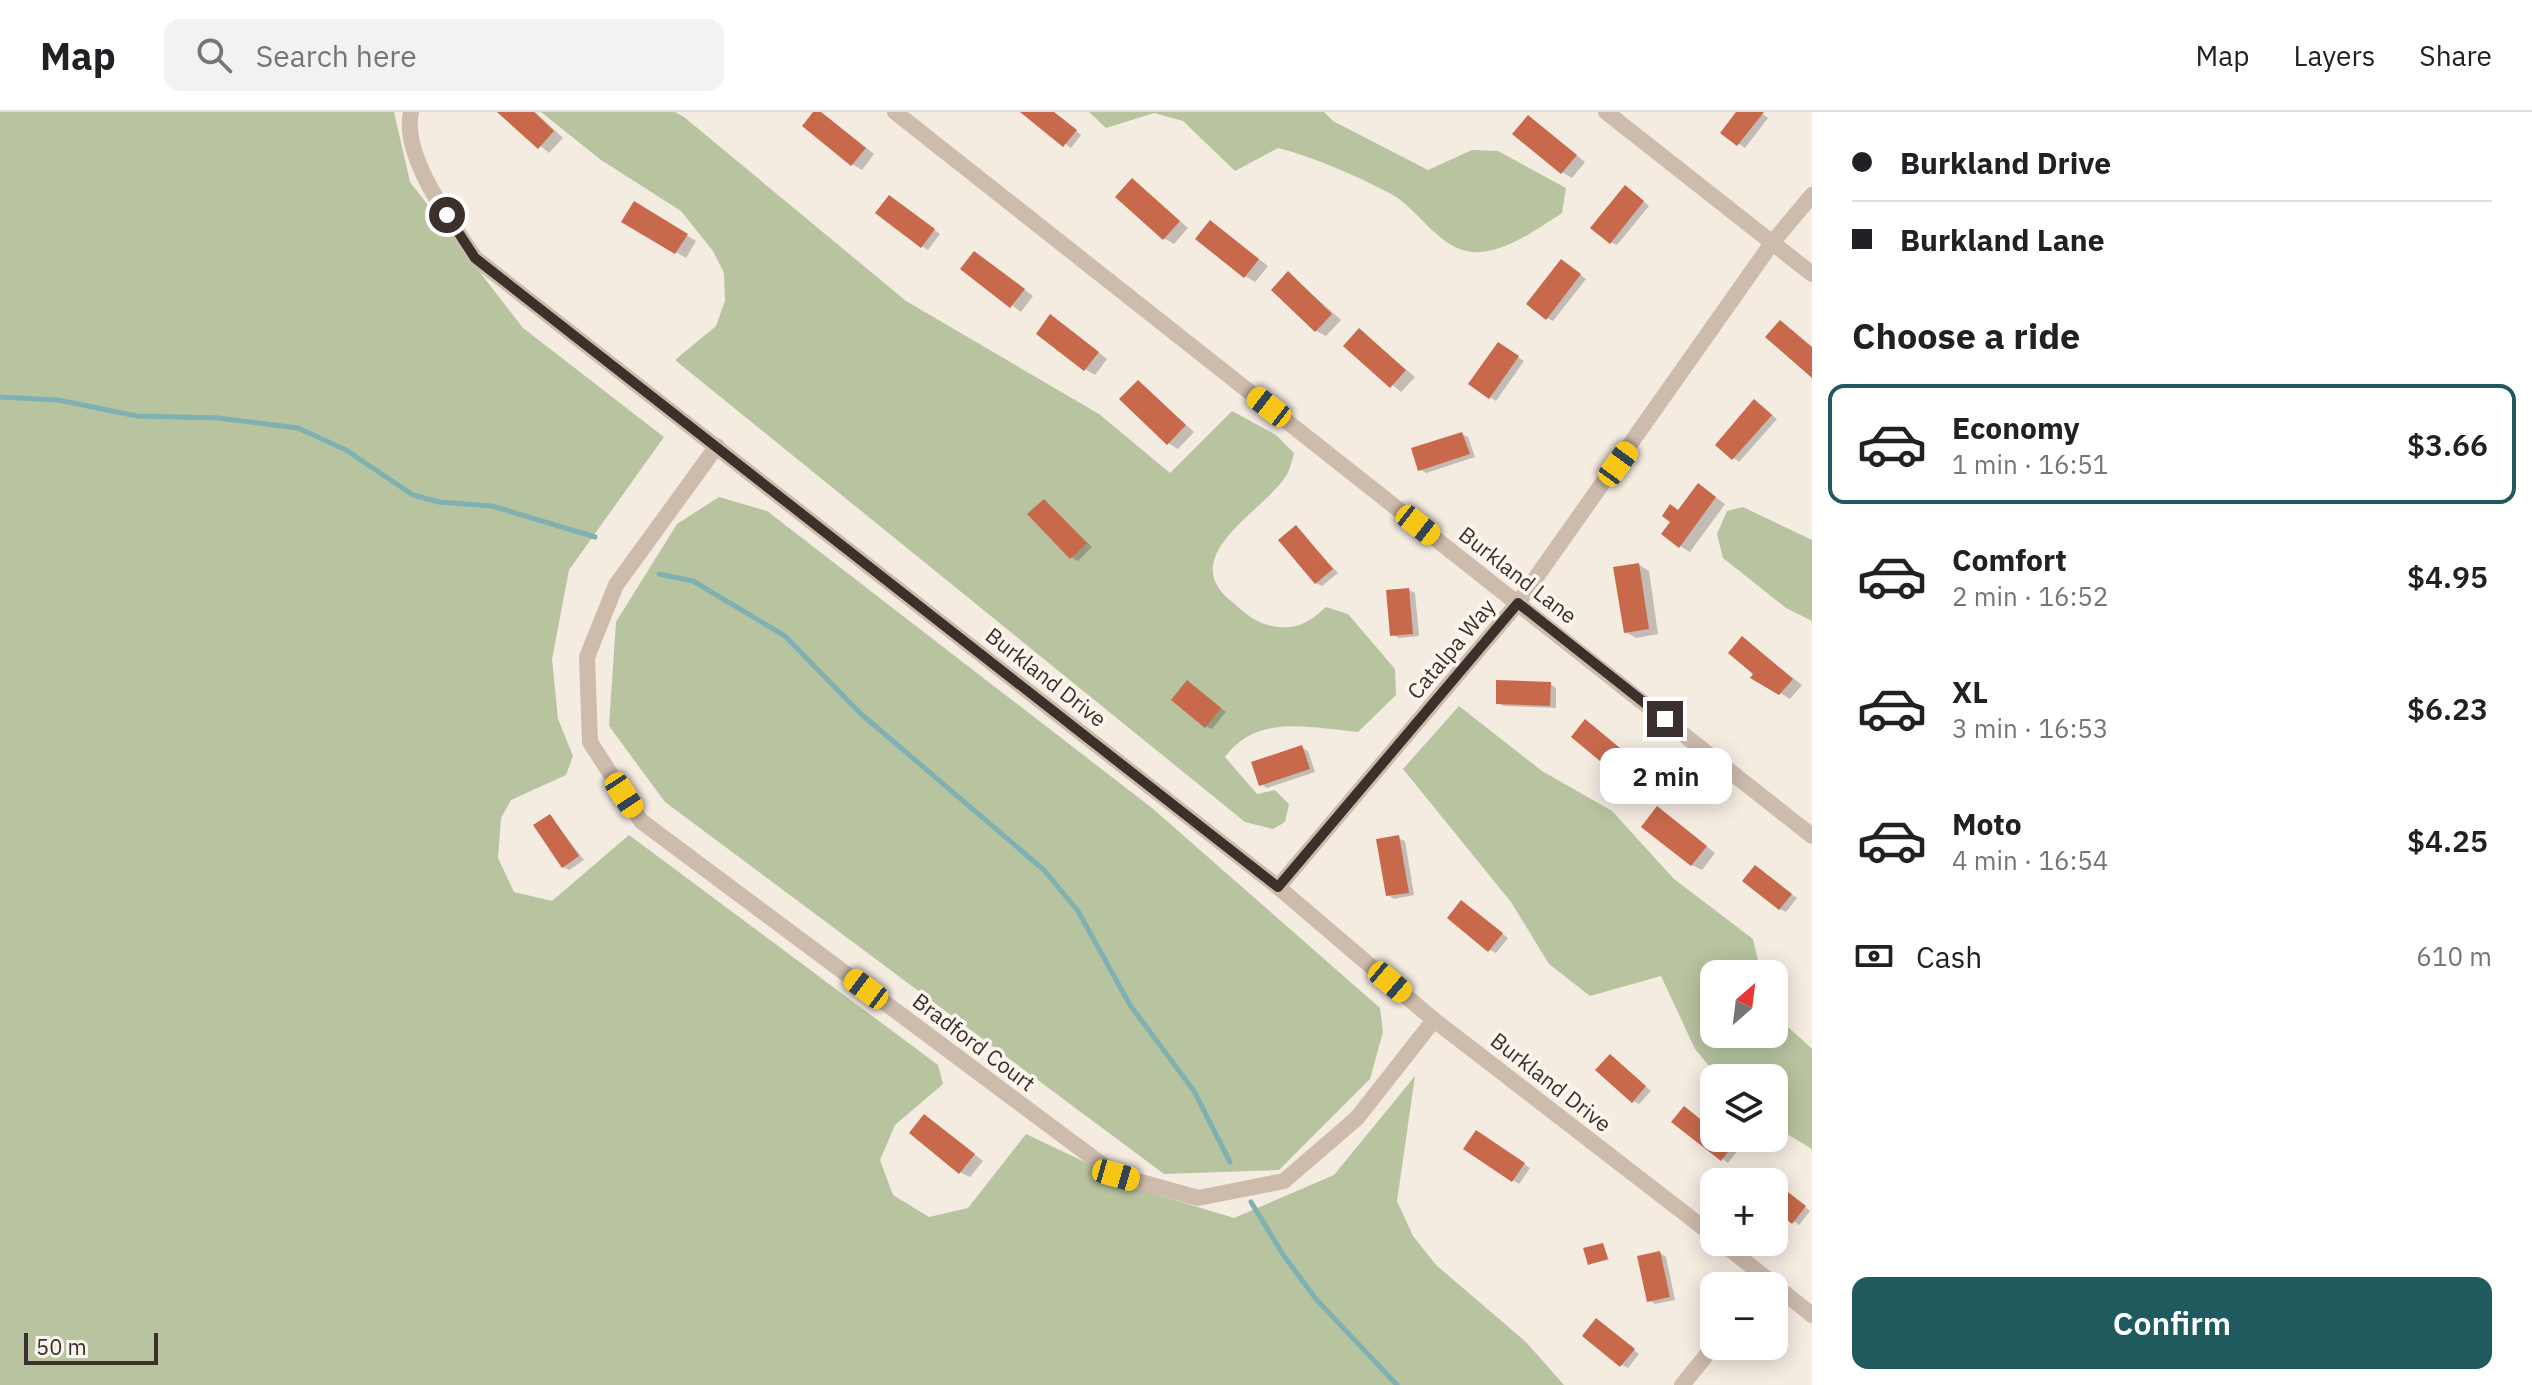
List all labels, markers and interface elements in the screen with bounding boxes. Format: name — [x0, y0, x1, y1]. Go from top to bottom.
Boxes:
search box — [164, 19, 724, 91]
text: Map — [40, 31, 116, 80]
icon: search — [192, 33, 236, 77]
text: Search here — [256, 36, 417, 75]
text: Map — [2195, 37, 2249, 74]
text: Layers — [2293, 37, 2375, 74]
text: Share — [2419, 37, 2492, 74]
text: Burkland Drive — [1900, 143, 2111, 182]
route start — [429, 197, 465, 233]
text: Burkland Lane — [1900, 220, 2105, 259]
text: Choose a ride — [1852, 312, 2080, 359]
car — [1243, 383, 1295, 431]
icon: car — [1856, 408, 1928, 480]
text: Economy — [1952, 408, 2080, 447]
text: $3.66 — [2407, 425, 2488, 464]
car — [1594, 438, 1642, 490]
text: 1 min · 16:51 — [1952, 447, 2108, 481]
car — [1392, 501, 1444, 549]
street label: Burkland Lane — [1453, 519, 1583, 630]
icon: car — [1856, 540, 1928, 612]
text: Comfort — [1952, 540, 2067, 579]
text: $4.95 — [2407, 557, 2488, 596]
text: 2 min · 16:52 — [1952, 579, 2108, 613]
street label: Catalpa Way — [1400, 592, 1501, 705]
street label: Burkland Drive — [980, 620, 1113, 733]
icon: car — [1856, 672, 1928, 744]
text: XL — [1952, 672, 1988, 711]
text: $6.23 — [2407, 689, 2488, 728]
route end — [1647, 701, 1683, 737]
text: 3 min · 16:53 — [1952, 711, 2108, 745]
callout: 2 min — [1599, 747, 1731, 803]
text: 2 min — [1632, 759, 1700, 793]
car — [601, 768, 647, 822]
icon: car — [1856, 804, 1928, 876]
text: Moto — [1952, 804, 2022, 843]
text: $4.25 — [2407, 821, 2488, 860]
text: 4 min · 16:54 — [1952, 843, 2108, 877]
icon: cash — [1852, 934, 1896, 978]
text: Cash — [1916, 937, 1982, 976]
text: 610 m — [2416, 939, 2492, 973]
car — [1364, 957, 1416, 1007]
north arrow — [1700, 960, 1788, 1048]
map controls — [1700, 960, 1788, 1360]
car — [840, 965, 892, 1013]
street label: Bradford Court — [907, 986, 1042, 1097]
street label: Burkland Drive — [1485, 1025, 1618, 1138]
button: layers — [1700, 1064, 1788, 1152]
car — [1090, 1157, 1142, 1193]
button: + — [1700, 1168, 1788, 1256]
button: − — [1700, 1272, 1788, 1360]
button: Confirm — [1852, 1277, 2492, 1369]
scale bar — [24, 1329, 158, 1365]
text: 50 m — [36, 1332, 87, 1361]

